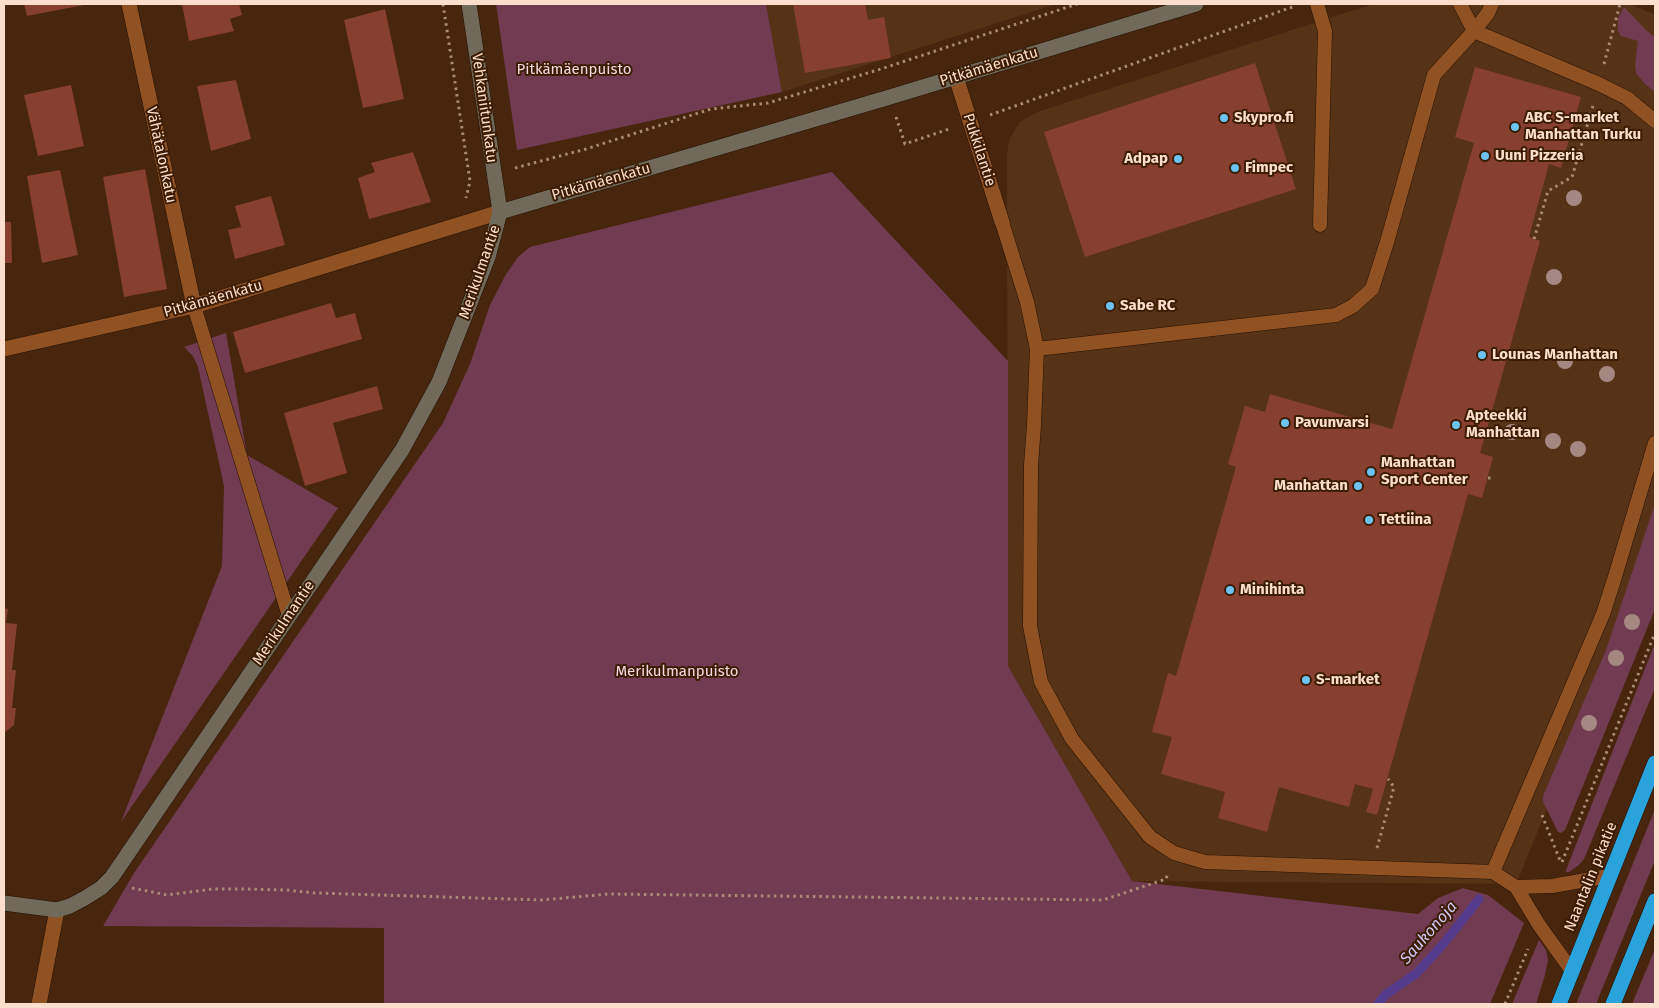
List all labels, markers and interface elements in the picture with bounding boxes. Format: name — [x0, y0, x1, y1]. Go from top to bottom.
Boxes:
street label: Pitkämäenkatu — [938, 44, 1040, 90]
street label: Vehkaniitunkatu — [467, 52, 501, 164]
park label: Pitkämäenpuisto — [517, 61, 631, 79]
street label: Vähätalonkatu — [142, 105, 180, 205]
place label: Skypro.fi — [1234, 109, 1294, 127]
place label: ABC S-market Manhattan Turku — [1525, 109, 1641, 144]
street label: Pukkilantie — [959, 111, 999, 189]
marker: Skypro.fi — [1218, 112, 1230, 124]
marker: ABC S-market Manhattan Turku — [1509, 121, 1521, 133]
place label: Uuni Pizzeria — [1495, 147, 1583, 165]
place label: Adpap — [1124, 150, 1168, 168]
marker: Uuni Pizzeria — [1479, 150, 1491, 162]
marker: Adpap — [1172, 153, 1184, 165]
street label: Pitkämäenkatu — [550, 159, 652, 205]
place label: Fimpec — [1245, 159, 1293, 177]
marker: Fimpec — [1229, 162, 1241, 174]
street label: Merikulmantie — [456, 223, 504, 321]
street label: Pitkämäenkatu — [162, 276, 264, 322]
place label: Sabe RC — [1120, 297, 1175, 315]
marker: Sabe RC — [1104, 300, 1116, 312]
place label: Lounas Manhattan — [1492, 346, 1618, 364]
marker: Lounas Manhattan — [1476, 349, 1488, 361]
place label: Apteekki Manhattan — [1466, 407, 1540, 442]
place label: Pavunvarsi — [1295, 414, 1369, 432]
marker: Pavunvarsi — [1279, 417, 1291, 429]
marker: Apteekki Manhattan — [1450, 419, 1462, 431]
place label: Manhattan Sport Center — [1381, 454, 1468, 489]
marker: Manhattan Sport Center — [1365, 466, 1377, 478]
place label: Manhattan — [1274, 477, 1348, 495]
marker: Manhattan — [1352, 480, 1364, 492]
place label: Tettiina — [1379, 511, 1431, 529]
marker: Tettiina — [1363, 514, 1375, 526]
street label: Merikulmantie — [249, 577, 319, 669]
place label: Minihinta — [1240, 581, 1304, 599]
marker: Minihinta — [1224, 584, 1236, 596]
park label: Merikulmanpuisto — [615, 663, 739, 681]
place label: S-market — [1316, 671, 1380, 689]
marker: S-market — [1300, 674, 1312, 686]
street label: Naantalin pikatie — [1561, 820, 1621, 934]
water label: Saukonoja — [1396, 898, 1462, 968]

